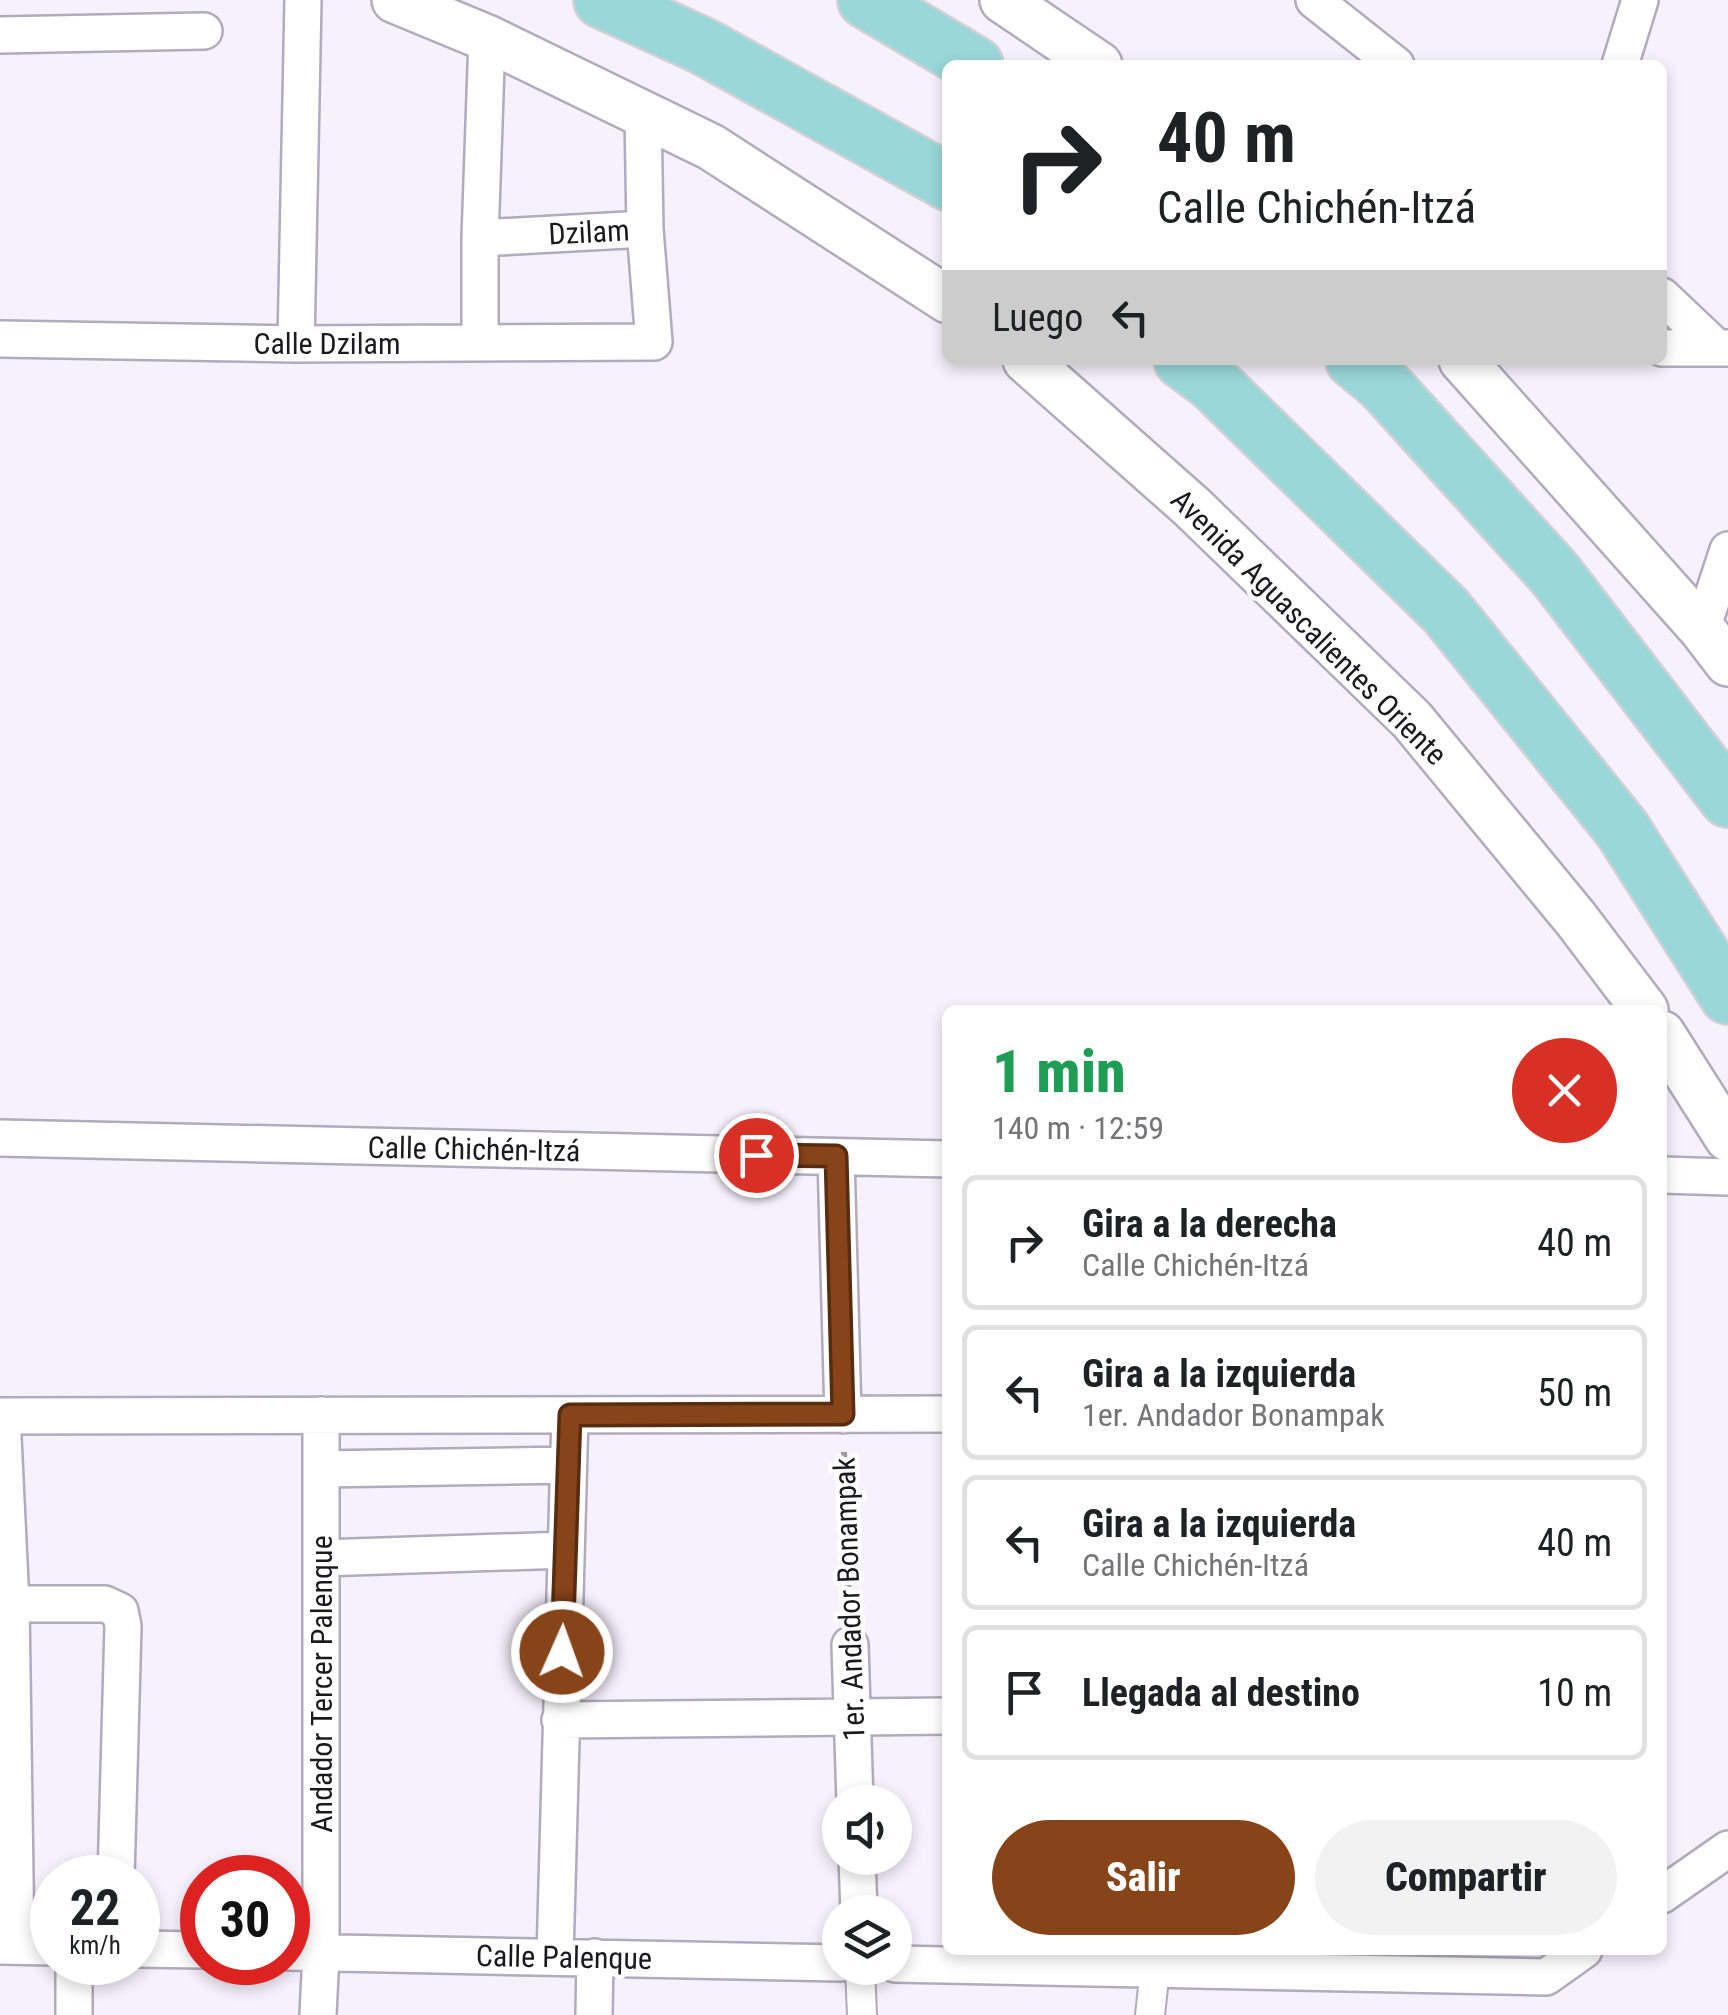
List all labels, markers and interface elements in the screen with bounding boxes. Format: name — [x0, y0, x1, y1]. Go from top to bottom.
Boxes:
text: 40 m — [1157, 97, 1296, 179]
icon: right — [992, 100, 1122, 230]
text: Calle Chichén-Itzá — [1157, 181, 1476, 234]
street label: Dzilam — [548, 212, 630, 252]
icon: left — [1103, 290, 1158, 345]
text: Luego — [992, 296, 1083, 340]
street label: Calle Dzilam — [253, 326, 401, 361]
street label: Avenida Aguascalientes Oriente — [1164, 482, 1454, 772]
text: 1 min — [992, 1036, 1126, 1107]
button: close — [1512, 1038, 1617, 1143]
text: 140 m · 12:59 — [992, 1109, 1164, 1147]
pin — [714, 1113, 799, 1198]
icon: arrive — [729, 1128, 784, 1183]
street label: Calle Chichén-Itzá — [367, 1130, 581, 1168]
text: Gira a la derecha — [1082, 1202, 1337, 1246]
icon: right — [997, 1215, 1052, 1270]
text: 40 m — [1537, 1221, 1612, 1265]
text: Calle Chichén-Itzá — [1082, 1246, 1309, 1284]
text: Gira a la izquierda — [1082, 1352, 1356, 1396]
icon: left — [997, 1365, 1052, 1420]
text: 50 m — [1537, 1371, 1612, 1415]
text: 1er. Andador Bonampak — [1082, 1396, 1385, 1434]
street label: 1er. Andador Bonampak — [827, 1456, 871, 1741]
text: Gira a la izquierda — [1082, 1502, 1356, 1546]
icon: left — [997, 1515, 1052, 1570]
text: 40 m — [1537, 1521, 1612, 1565]
street label: Andador Tercer Palenque — [304, 1535, 339, 1833]
text: Calle Chichén-Itzá — [1082, 1546, 1309, 1584]
position arrow — [510, 1600, 614, 1704]
icon: arrive — [997, 1665, 1052, 1720]
text: Llegada al destino — [1082, 1671, 1360, 1715]
text: 10 m — [1537, 1671, 1612, 1715]
map controls — [822, 1785, 912, 1985]
button: sound — [822, 1785, 912, 1875]
button: Salir — [992, 1820, 1295, 1935]
button: Compartir — [1315, 1820, 1617, 1935]
speed limit sign: 30 — [180, 1855, 310, 1985]
text: 22 — [70, 1879, 120, 1937]
button: layers — [822, 1895, 912, 1985]
text: km/h — [69, 1931, 121, 1960]
street label: Calle Palenque — [476, 1938, 652, 1976]

